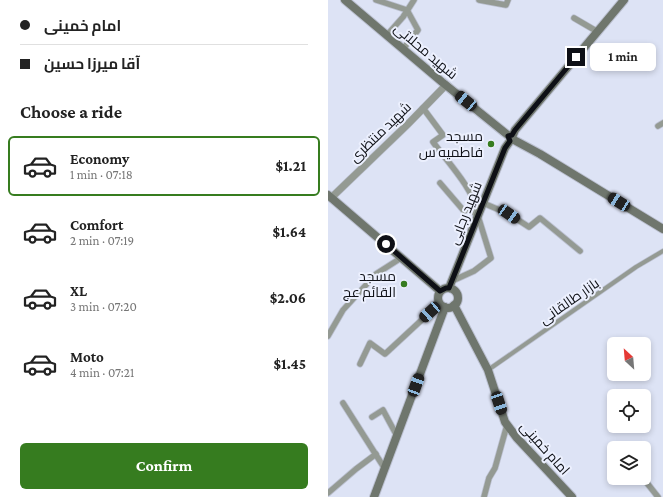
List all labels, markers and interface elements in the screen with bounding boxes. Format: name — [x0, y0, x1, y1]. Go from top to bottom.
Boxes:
text: امام خمینی — [44, 18, 121, 34]
street label: شهید محلاتی — [391, 20, 461, 82]
callout: 1 min — [590, 43, 656, 71]
route end — [567, 48, 585, 66]
text: 1 min — [608, 49, 638, 64]
text: آقا میرزا حسین — [44, 56, 140, 72]
car — [453, 89, 479, 113]
street label: شهید منتظری — [346, 99, 414, 165]
text: Choose a ride — [20, 102, 122, 122]
place label: مسجد فاطمیه س — [419, 128, 483, 160]
marker: مسجد فاطمیه س — [486, 139, 496, 149]
icon: car — [22, 148, 58, 184]
text: Economy — [70, 151, 129, 167]
text: $1.21 — [275, 158, 306, 174]
text: 1 min · 07:18 — [70, 167, 133, 182]
street label: شهید رجایی — [445, 179, 485, 247]
car — [606, 191, 632, 213]
car — [496, 202, 522, 226]
icon: car — [22, 214, 58, 250]
text: Comfort — [70, 217, 124, 233]
text: $1.64 — [273, 224, 306, 240]
text: 2 min · 07:19 — [70, 233, 134, 248]
route start — [377, 235, 395, 253]
place label: مسجد القائم عج — [343, 268, 396, 302]
street label: بازار طالقانی — [536, 275, 602, 327]
marker: مسجد القائم عج — [399, 279, 409, 289]
icon: car — [22, 280, 58, 316]
text: XL — [70, 283, 87, 299]
text: $2.06 — [270, 290, 306, 306]
text: 3 min · 07:20 — [70, 299, 137, 314]
car — [417, 300, 443, 324]
north arrow — [607, 337, 651, 381]
map controls — [607, 337, 651, 485]
icon: car — [22, 346, 58, 382]
text: Moto — [70, 349, 104, 365]
text: $1.45 — [274, 356, 306, 372]
text: 4 min · 07:21 — [70, 365, 134, 380]
car — [406, 372, 426, 398]
button: locate — [607, 389, 651, 433]
car — [490, 390, 508, 416]
street label: امام خمینی — [515, 418, 573, 479]
button: layers — [607, 441, 651, 485]
button: Confirm — [20, 443, 308, 489]

